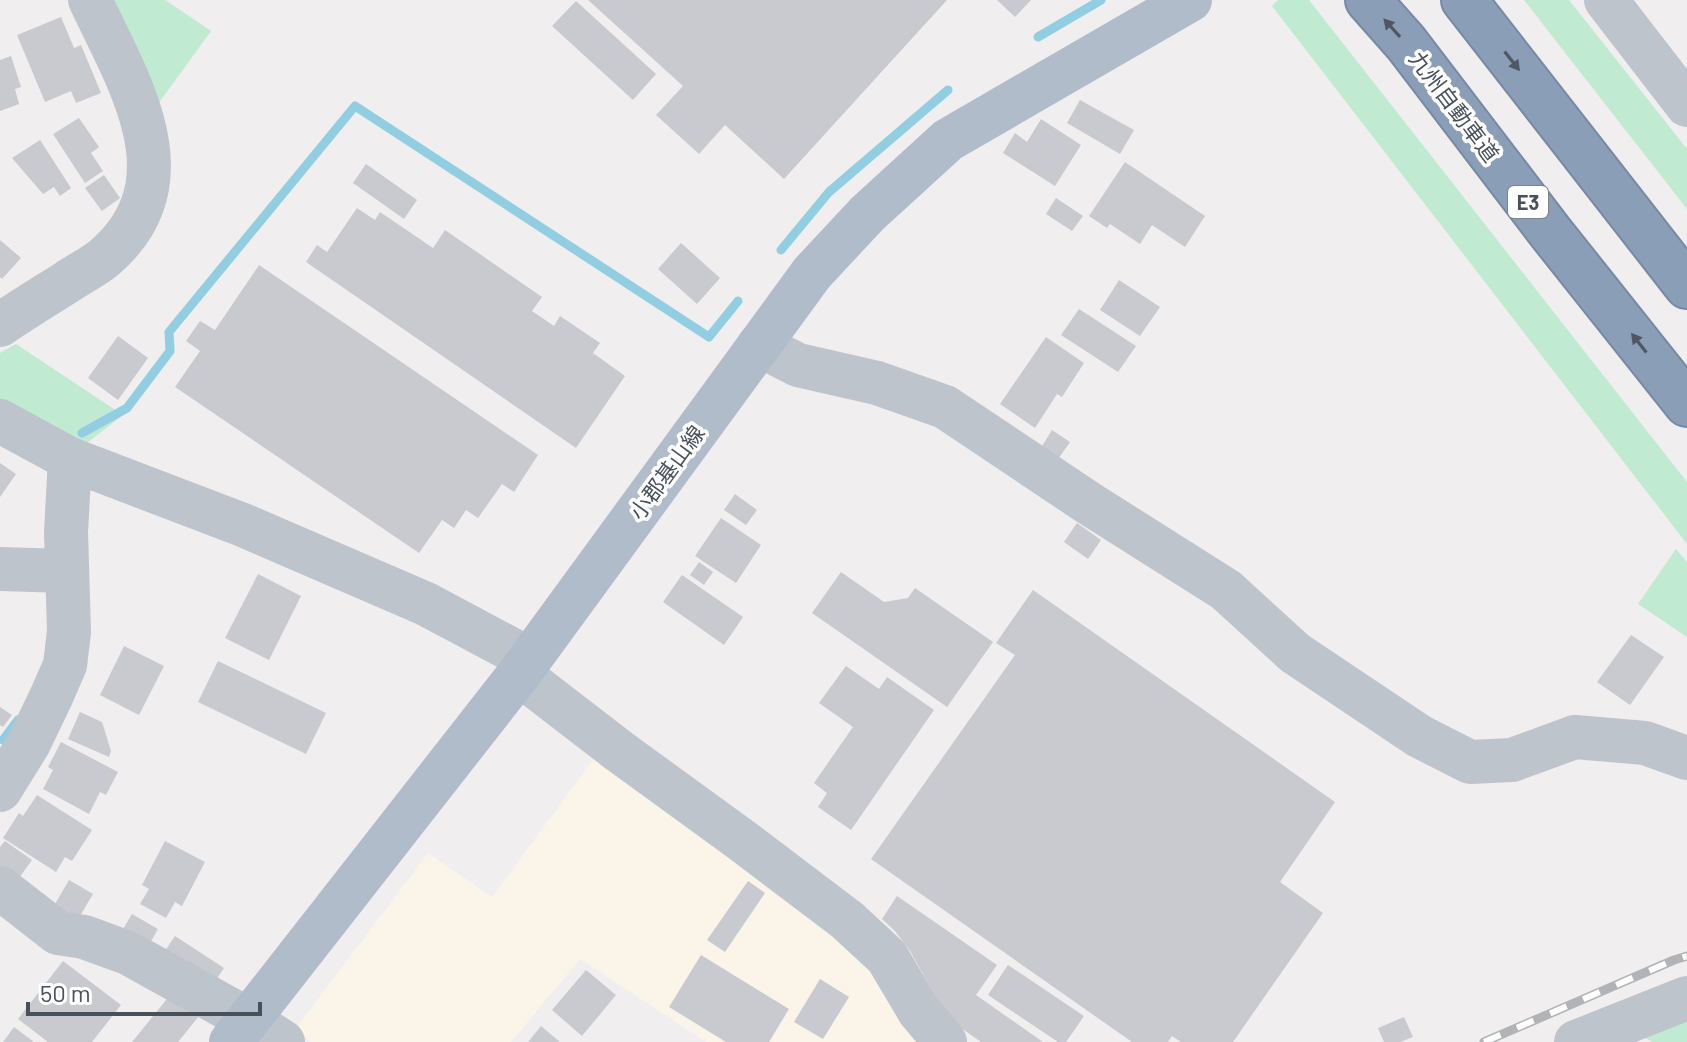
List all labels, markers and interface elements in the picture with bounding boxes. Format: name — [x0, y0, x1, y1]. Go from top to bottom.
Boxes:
one-way arrow — [1384, 18, 1402, 37]
street label: 九州自動車道 — [1405, 45, 1505, 167]
one-way arrow — [1503, 51, 1519, 72]
road number: E3 — [1508, 186, 1548, 218]
one-way arrow — [1631, 333, 1647, 353]
street label: 小郡基山線 — [623, 420, 709, 524]
scale bar — [28, 966, 260, 1016]
text: 50 m — [40, 978, 91, 1007]

